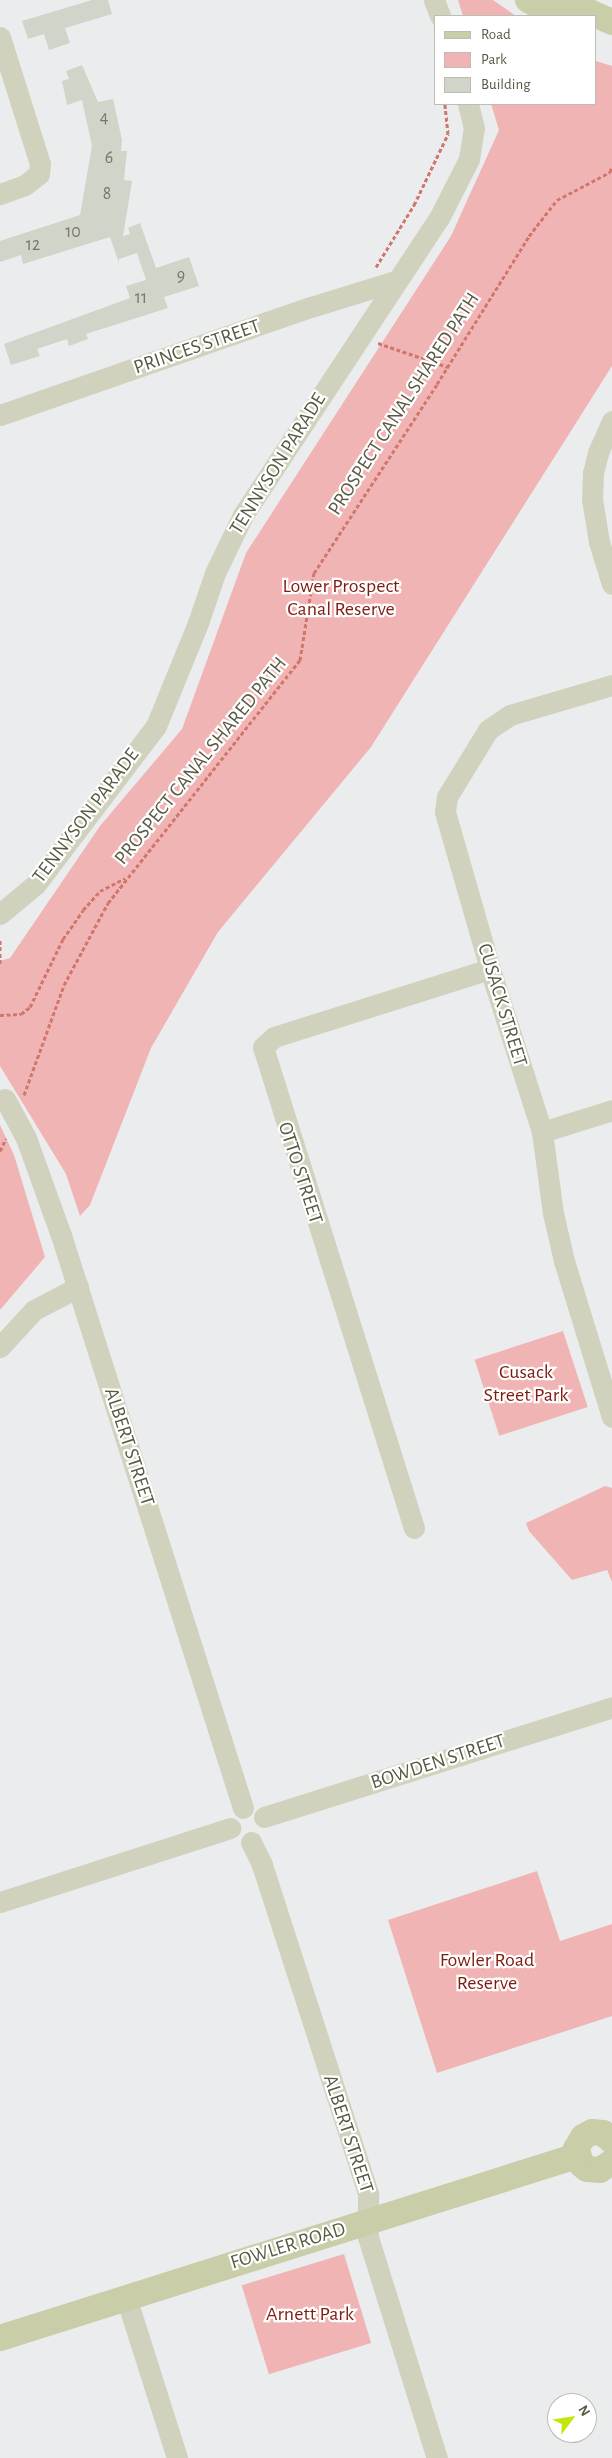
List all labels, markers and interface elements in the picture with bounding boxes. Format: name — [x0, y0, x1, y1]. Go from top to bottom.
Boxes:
legend — [434, 15, 597, 105]
text: Road — [481, 27, 511, 42]
text: Park — [481, 52, 507, 67]
text: Building — [481, 77, 531, 92]
house number: 4 — [100, 107, 108, 129]
house number: 6 — [105, 147, 113, 169]
house number: 8 — [103, 183, 111, 205]
house number: 10 — [65, 221, 81, 243]
house number: 12 — [26, 234, 40, 256]
house number: 9 — [177, 265, 185, 287]
house number: 11 — [135, 287, 147, 309]
street label: PROSPECT CANAL SHARED PATH — [323, 288, 485, 520]
street label: PRINCES STREET — [131, 314, 263, 380]
street label: TENNYSON PARADE — [225, 389, 331, 539]
park label: Lower Prospect Canal Reserve — [282, 575, 400, 622]
street label: PROSPECT CANAL SHARED PATH — [110, 652, 292, 870]
street label: TENNYSON PARADE — [27, 744, 145, 888]
street label: CUSACK STREET — [472, 941, 532, 1069]
street label: OTTO STREET — [272, 1119, 328, 1227]
park label: Cusack Street Park — [484, 1361, 568, 1408]
street label: ALBERT STREET — [99, 1385, 159, 1509]
street label: BOWDEN STREET — [368, 1729, 508, 1795]
park label: Fowler Road Reserve — [440, 1948, 534, 1995]
street label: ALBERT STREET — [318, 2072, 378, 2196]
street label: FOWLER ROAD — [228, 2217, 348, 2275]
park label: Arnett Park — [266, 2302, 354, 2326]
north arrow — [547, 2393, 597, 2443]
text: N — [575, 2403, 593, 2419]

